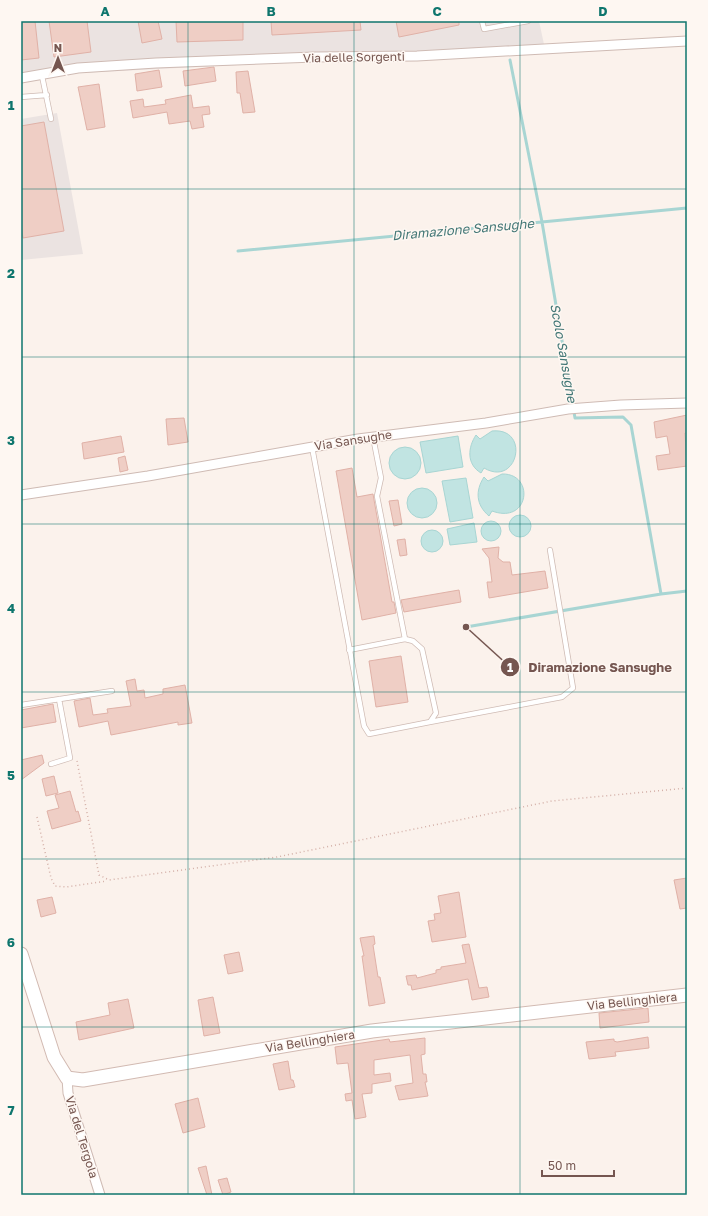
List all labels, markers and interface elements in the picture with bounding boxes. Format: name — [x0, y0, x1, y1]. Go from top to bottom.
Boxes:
text: A — [100, 3, 110, 19]
text: B — [266, 3, 276, 19]
text: C — [432, 3, 442, 19]
text: D — [598, 3, 608, 19]
north arrow — [38, 38, 78, 78]
text: N — [54, 41, 62, 54]
street label: Via delle Sorgenti — [303, 49, 405, 65]
text: 1 — [8, 97, 15, 113]
water label: Diramazione Sansughe — [391, 215, 536, 243]
text: 2 — [7, 265, 15, 281]
water label: Scolo Sansughe — [547, 302, 581, 405]
street label: Via Sansughe — [313, 426, 393, 454]
text: 3 — [7, 432, 15, 448]
text: 4 — [7, 600, 15, 616]
callout: Diramazione Sansughe — [500, 655, 680, 680]
text: Diramazione Sansughe — [528, 659, 672, 675]
text: 1 — [507, 660, 513, 675]
text: 5 — [7, 767, 15, 783]
text: 6 — [7, 934, 15, 950]
street label: Via Bellinghiera — [586, 989, 678, 1013]
street label: Via Bellinghiera — [264, 1027, 356, 1055]
street label: Via del Tergola — [62, 1094, 102, 1180]
text: 7 — [7, 1102, 15, 1118]
scale bar — [542, 1152, 614, 1178]
text: 50 m — [548, 1158, 576, 1173]

